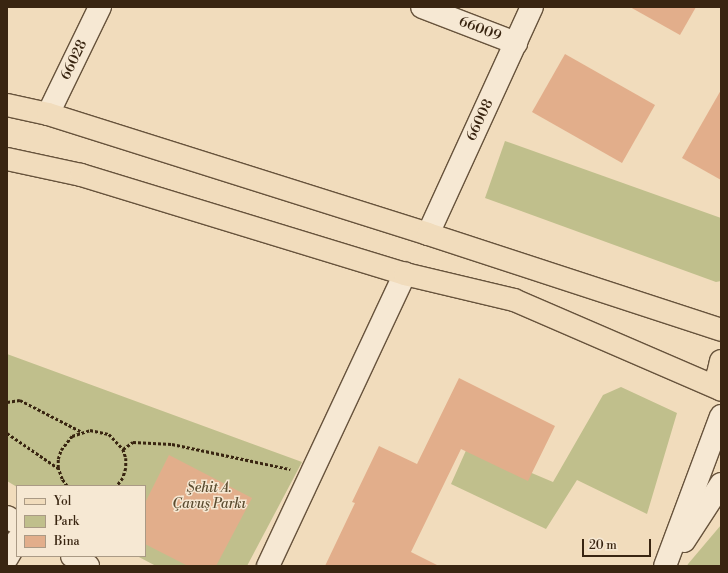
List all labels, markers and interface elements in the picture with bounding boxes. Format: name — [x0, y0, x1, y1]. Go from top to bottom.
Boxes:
street label: 66009 — [456, 13, 504, 45]
street label: 66028 — [57, 37, 91, 83]
street label: 66008 — [463, 96, 497, 144]
park label: Şehit A. Çavuş Parkı — [172, 480, 246, 512]
legend — [16, 485, 146, 557]
text: Yol — [54, 494, 71, 509]
text: Park — [54, 514, 79, 529]
scale bar — [584, 531, 653, 557]
text: Bina — [54, 534, 80, 549]
text: 20 m — [589, 538, 617, 553]

